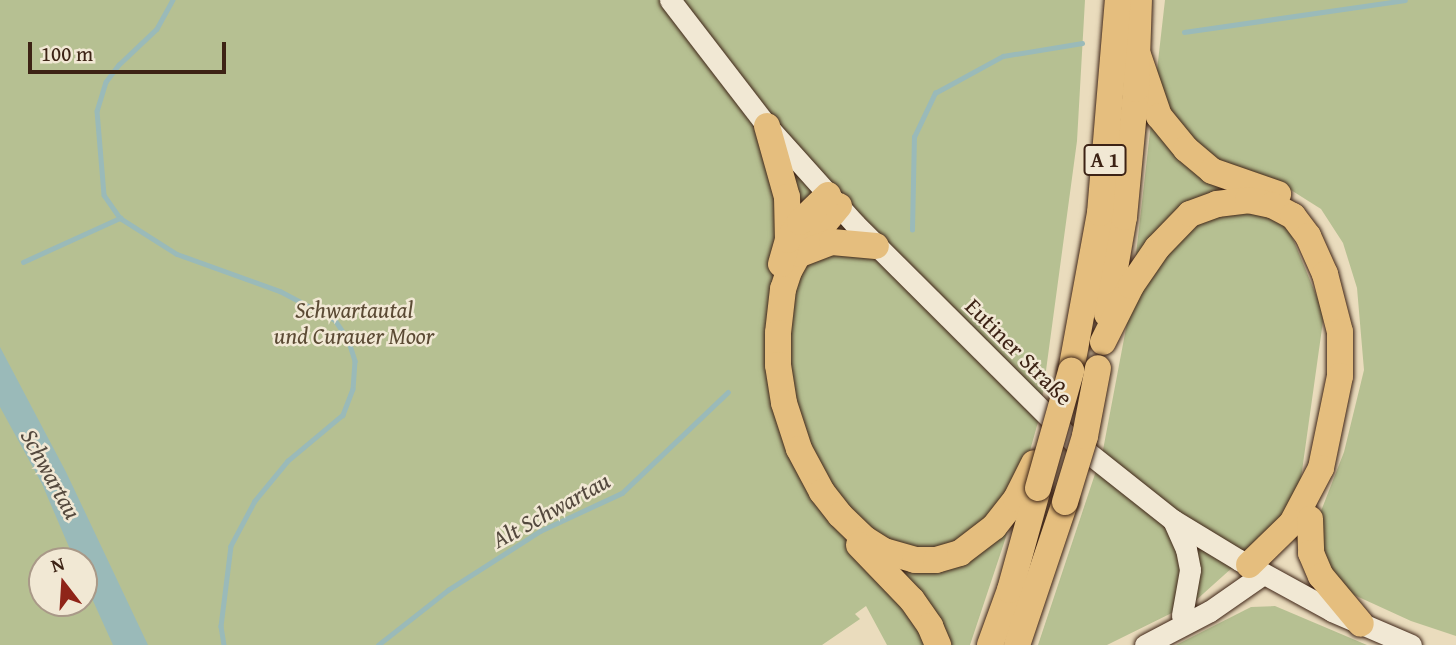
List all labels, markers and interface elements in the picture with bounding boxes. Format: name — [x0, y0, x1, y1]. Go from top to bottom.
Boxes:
scale bar — [32, 28, 229, 72]
text: 100 m — [41, 38, 93, 69]
road number: A 1 — [1082, 142, 1128, 178]
street label: Eutiner Straße — [960, 293, 1078, 411]
park label: Schwartautal und Curauer Moor — [274, 296, 434, 350]
water label: Schwartau — [14, 424, 88, 524]
water label: Alt Schwartau — [487, 466, 615, 554]
north arrow — [28, 547, 98, 617]
text: N — [47, 549, 68, 579]

